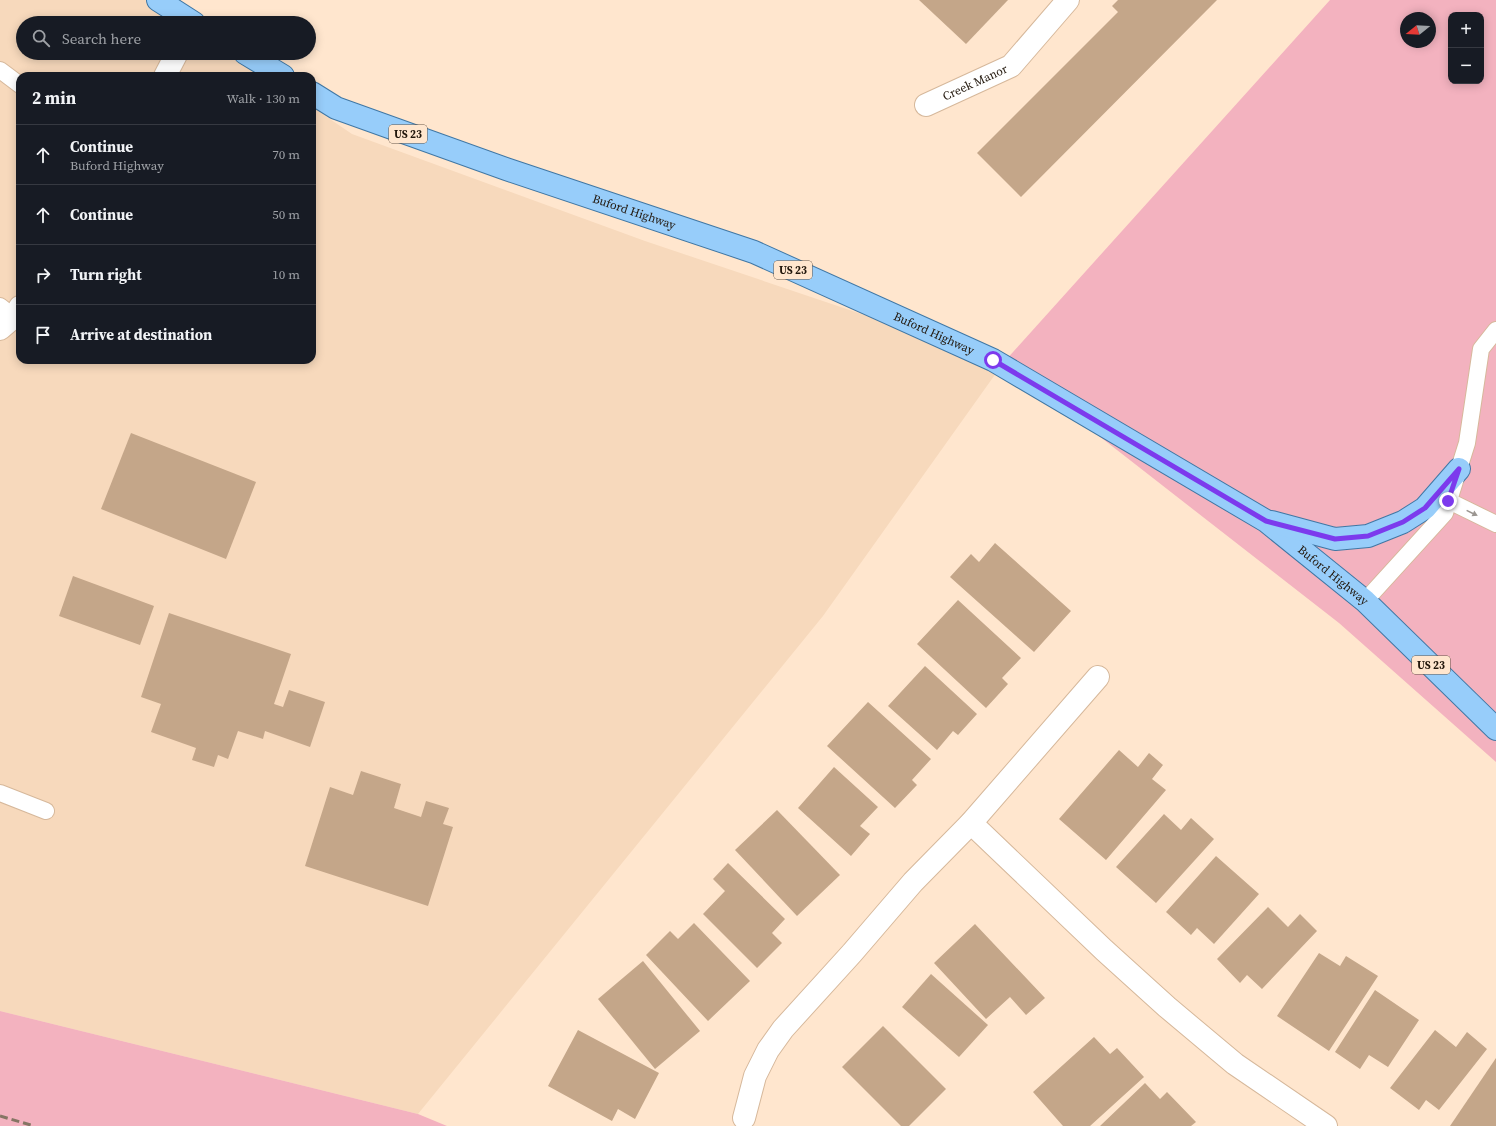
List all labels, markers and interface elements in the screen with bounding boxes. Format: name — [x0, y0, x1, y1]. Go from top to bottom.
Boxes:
north arrow — [1400, 12, 1436, 48]
map controls — [1448, 12, 1484, 84]
button: + — [1448, 12, 1484, 48]
search box — [16, 16, 316, 60]
icon: search — [30, 27, 52, 49]
text: Search here — [62, 28, 141, 49]
button: − — [1448, 48, 1484, 84]
street label: Creek Manor — [940, 61, 1010, 104]
text: 2 min — [32, 86, 76, 110]
text: Walk · 130 m — [227, 90, 300, 107]
road number: US 23 — [389, 125, 427, 143]
text: Continue — [70, 136, 133, 157]
icon: ahead — [32, 144, 54, 166]
text: 70 m — [272, 146, 300, 163]
text: Buford Highway — [70, 157, 164, 174]
street label: Buford Highway — [590, 191, 679, 233]
icon: ahead — [32, 204, 54, 226]
text: Continue — [70, 204, 133, 225]
text: 50 m — [272, 206, 300, 223]
road number: US 23 — [774, 261, 812, 279]
icon: right — [32, 264, 54, 286]
text: Turn right — [70, 264, 142, 285]
text: 10 m — [272, 266, 300, 283]
street label: Buford Highway — [891, 308, 978, 359]
icon: arrive — [32, 324, 54, 346]
text: Arrive at destination — [70, 324, 212, 345]
route start — [984, 351, 1002, 369]
route end — [1439, 492, 1457, 510]
one-way arrow — [1467, 510, 1478, 516]
street label: Buford Highway — [1294, 542, 1373, 609]
road number: US 23 — [1412, 656, 1450, 674]

